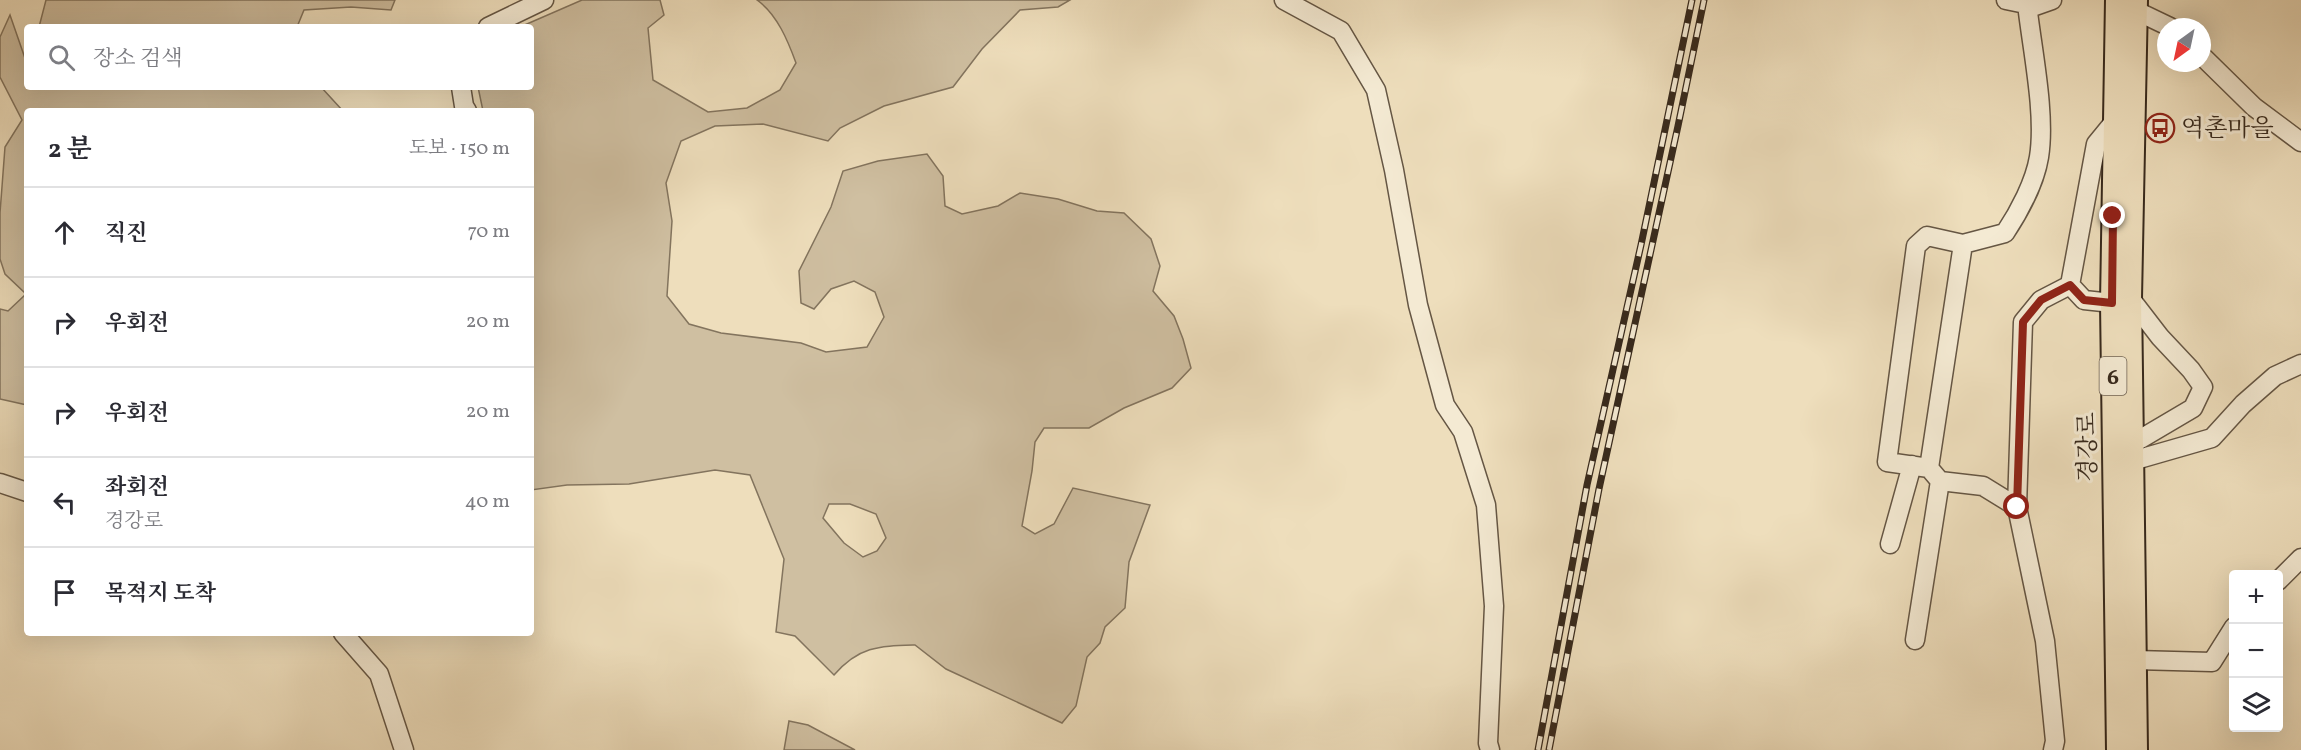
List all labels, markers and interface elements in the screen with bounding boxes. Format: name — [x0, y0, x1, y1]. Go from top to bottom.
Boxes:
north arrow — [2157, 18, 2211, 72]
search box — [24, 24, 534, 90]
icon: search — [45, 41, 78, 74]
text: 장소 검색 — [93, 44, 182, 75]
bus stop icon: 역촌마을 — [2144, 112, 2176, 144]
place label: 역촌마을 — [2181, 113, 2274, 147]
text: 2 분 — [48, 132, 92, 168]
text: 도보 · 150 m — [409, 135, 510, 163]
route end — [2099, 202, 2125, 228]
icon: ahead — [48, 216, 81, 249]
text: 70 m — [467, 218, 510, 246]
text: 직진 — [105, 219, 148, 250]
icon: right — [48, 306, 81, 339]
text: 20 m — [466, 308, 510, 336]
text: 우회전 — [105, 309, 169, 340]
road number: 6 — [2100, 357, 2126, 395]
icon: right — [48, 396, 81, 429]
text: 20 m — [466, 398, 510, 426]
text: 우회전 — [105, 399, 169, 430]
street label: 경강로 — [2071, 412, 2107, 482]
text: 좌회전 — [105, 473, 169, 504]
icon: left — [48, 486, 81, 519]
text: 40 m — [465, 488, 510, 516]
route start — [2003, 493, 2029, 519]
text: 경강로 — [105, 508, 163, 536]
map controls — [2229, 570, 2283, 732]
button: + — [2229, 570, 2283, 624]
icon: arrive — [48, 576, 81, 609]
text: 목적지 도착 — [105, 579, 216, 610]
button: − — [2229, 624, 2283, 678]
button: layers — [2229, 678, 2283, 732]

